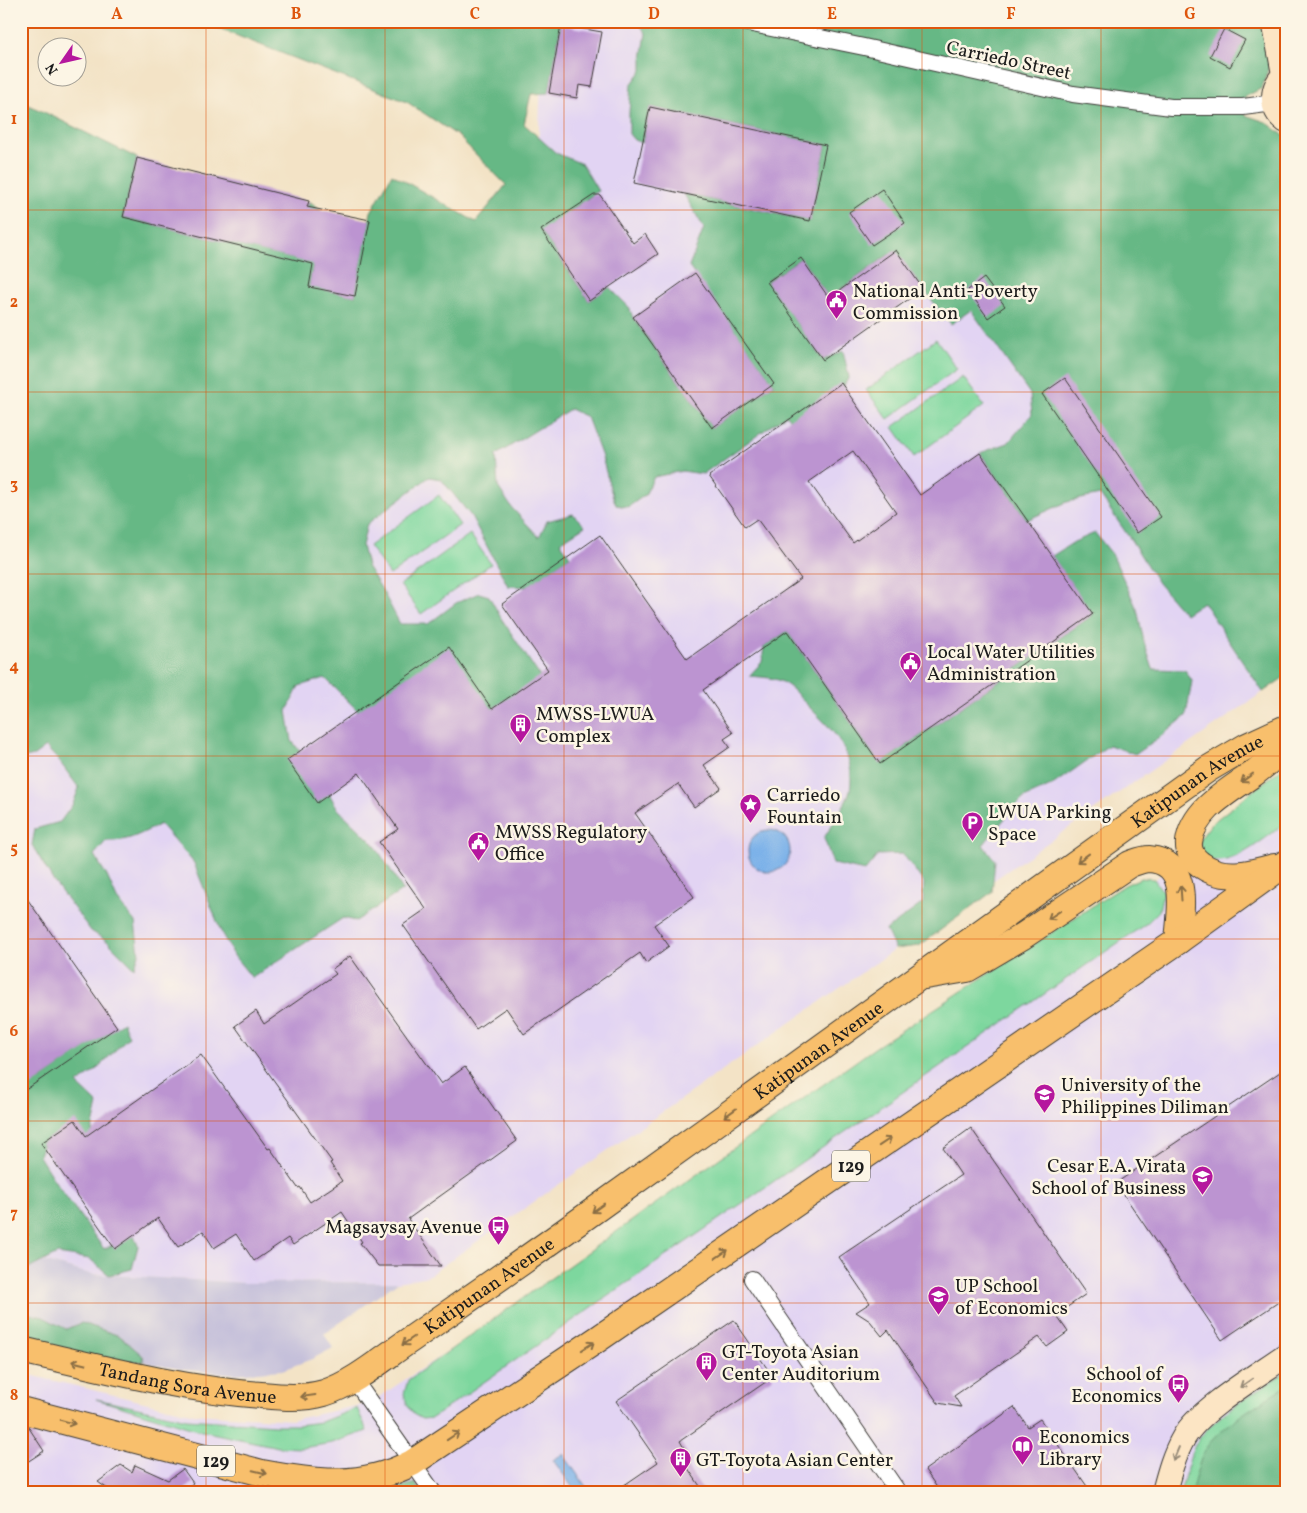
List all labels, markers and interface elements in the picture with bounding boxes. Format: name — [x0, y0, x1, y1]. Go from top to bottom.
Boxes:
text: A — [111, 4, 123, 26]
text: B — [291, 4, 302, 26]
text: C — [470, 4, 480, 26]
text: D — [648, 4, 660, 26]
text: E — [827, 4, 837, 26]
text: F — [1006, 4, 1016, 26]
text: G — [1184, 4, 1196, 26]
street label: Carriedo Street — [944, 35, 1074, 87]
north arrow — [38, 38, 88, 88]
text: N — [42, 59, 63, 78]
text: 1 — [11, 109, 17, 131]
place label: National Anti-Poverty Commission — [853, 279, 1038, 327]
public building icon: National Anti-Poverty Commission — [825, 289, 849, 320]
text: 2 — [10, 292, 18, 314]
text: 3 — [10, 474, 18, 496]
place label: Local Water Utilities Administration — [927, 640, 1095, 688]
public building icon: Local Water Utilities Administration — [899, 650, 923, 681]
text: 4 — [9, 656, 19, 678]
place label: MWSS-LWUA Complex — [536, 702, 654, 750]
building icon: MWSS-LWUA Complex — [508, 712, 532, 743]
street label: Katipunan Avenue — [1126, 729, 1268, 835]
one-way arrow — [1241, 772, 1254, 783]
place label: Carriedo Fountain — [767, 783, 842, 831]
place icon: Carriedo Fountain — [739, 793, 763, 824]
place label: LWUA Parking Space — [988, 800, 1111, 848]
parking icon: LWUA Parking Space — [960, 810, 984, 841]
place label: MWSS Regulatory Office — [495, 820, 647, 868]
public building icon: MWSS Regulatory Office — [467, 830, 491, 861]
text: 5 — [10, 838, 18, 860]
one-way arrow — [1077, 853, 1091, 864]
one-way arrow — [1176, 885, 1185, 901]
one-way arrow — [1047, 910, 1061, 920]
street label: Katipunan Avenue — [749, 996, 889, 1107]
text: 6 — [10, 1021, 19, 1043]
place label: University of the Philippines Diliman — [1061, 1073, 1229, 1121]
school or university icon: University of the Philippines Diliman — [1033, 1083, 1057, 1114]
one-way arrow — [723, 1108, 737, 1118]
one-way arrow — [878, 1137, 892, 1147]
road number: 129 — [832, 1150, 870, 1182]
place label: Cesar E.A. Virata School of Business — [1031, 1154, 1186, 1202]
school or university icon: Cesar E.A. Virata School of Business — [1190, 1164, 1214, 1195]
text: 7 — [10, 1203, 18, 1225]
one-way arrow — [591, 1203, 605, 1213]
bus stop icon: Magsaysay Avenue — [486, 1214, 510, 1245]
place label: Magsaysay Avenue — [325, 1215, 482, 1241]
street label: Katipunan Avenue — [419, 1232, 560, 1342]
one-way arrow — [715, 1249, 729, 1259]
place label: UP School of Economics — [955, 1274, 1068, 1322]
school or university icon: UP School of Economics — [927, 1284, 951, 1315]
one-way arrow — [402, 1336, 416, 1346]
place label: GT-Toyota Asian Center Auditorium — [722, 1340, 880, 1388]
one-way arrow — [581, 1341, 595, 1351]
building icon: GT-Toyota Asian Center Auditorium — [694, 1350, 718, 1381]
street label: Tandang Sora Avenue — [96, 1357, 277, 1411]
one-way arrow — [72, 1358, 88, 1367]
place label: School of Economics — [1071, 1362, 1163, 1410]
bus stop icon: School of Economics — [1166, 1372, 1190, 1403]
one-way arrow — [1239, 1378, 1253, 1388]
text: 8 — [10, 1385, 18, 1407]
one-way arrow — [301, 1391, 317, 1401]
one-way arrow — [60, 1418, 76, 1427]
place label: Economics Library — [1039, 1425, 1130, 1473]
one-way arrow — [446, 1431, 460, 1441]
library icon: Economics Library — [1011, 1435, 1035, 1466]
road number: 129 — [197, 1445, 235, 1476]
one-way arrow — [1171, 1446, 1181, 1461]
building icon: GT-Toyota Asian Center — [668, 1447, 692, 1478]
place label: GT-Toyota Asian Center — [696, 1448, 893, 1474]
one-way arrow — [251, 1468, 267, 1477]

